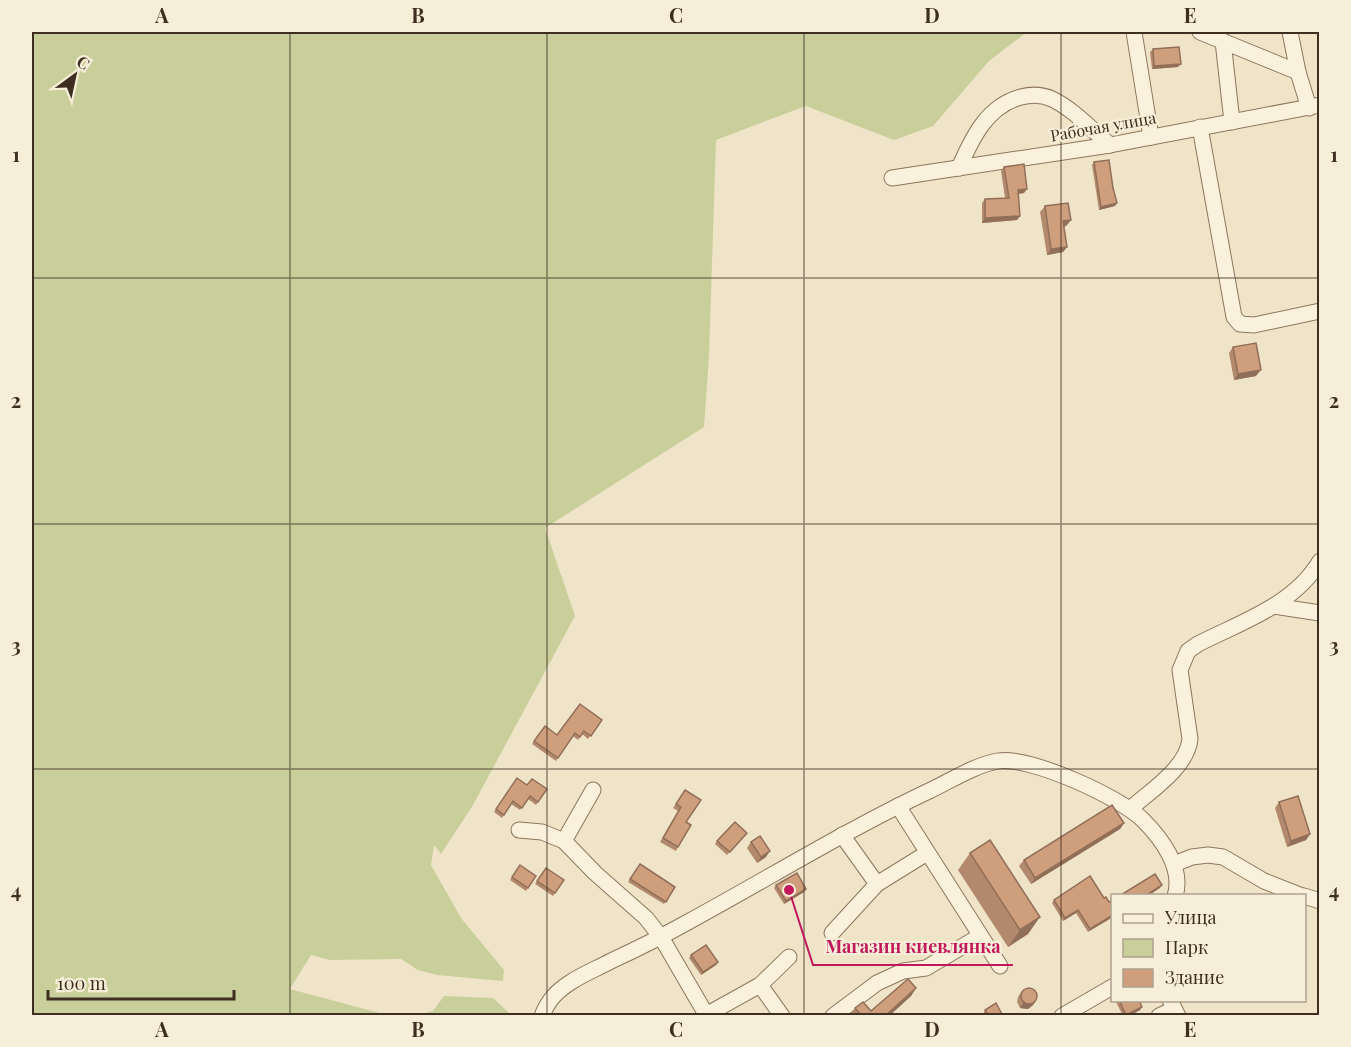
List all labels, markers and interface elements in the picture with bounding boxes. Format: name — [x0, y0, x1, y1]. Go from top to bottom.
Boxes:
text: A — [154, 1, 169, 28]
text: B — [411, 1, 425, 28]
text: C — [669, 1, 683, 28]
text: D — [924, 1, 940, 28]
text: E — [1184, 1, 1196, 28]
north arrow — [45, 45, 105, 105]
text: С — [73, 50, 94, 74]
street label: Рабочая улица — [1048, 106, 1158, 146]
text: 1 — [12, 140, 20, 167]
text: 1 — [1330, 140, 1338, 167]
text: 2 — [11, 386, 21, 413]
text: 2 — [1329, 386, 1339, 413]
text: 3 — [11, 631, 21, 658]
text: 3 — [1329, 631, 1339, 658]
text: 4 — [11, 876, 21, 903]
text: 4 — [1329, 876, 1339, 903]
legend — [1111, 894, 1306, 1002]
text: Улица — [1164, 905, 1216, 929]
callout: Магазин киевлянка — [813, 929, 1013, 965]
text: Магазин киевлянка — [825, 934, 1001, 958]
text: Парк — [1165, 935, 1208, 959]
scale bar — [48, 963, 234, 1001]
text: Здание — [1165, 965, 1224, 989]
text: 100 m — [57, 971, 106, 995]
text: A — [154, 1015, 169, 1042]
text: B — [411, 1015, 425, 1042]
text: C — [669, 1015, 683, 1042]
text: D — [924, 1015, 940, 1042]
text: E — [1184, 1015, 1196, 1042]

